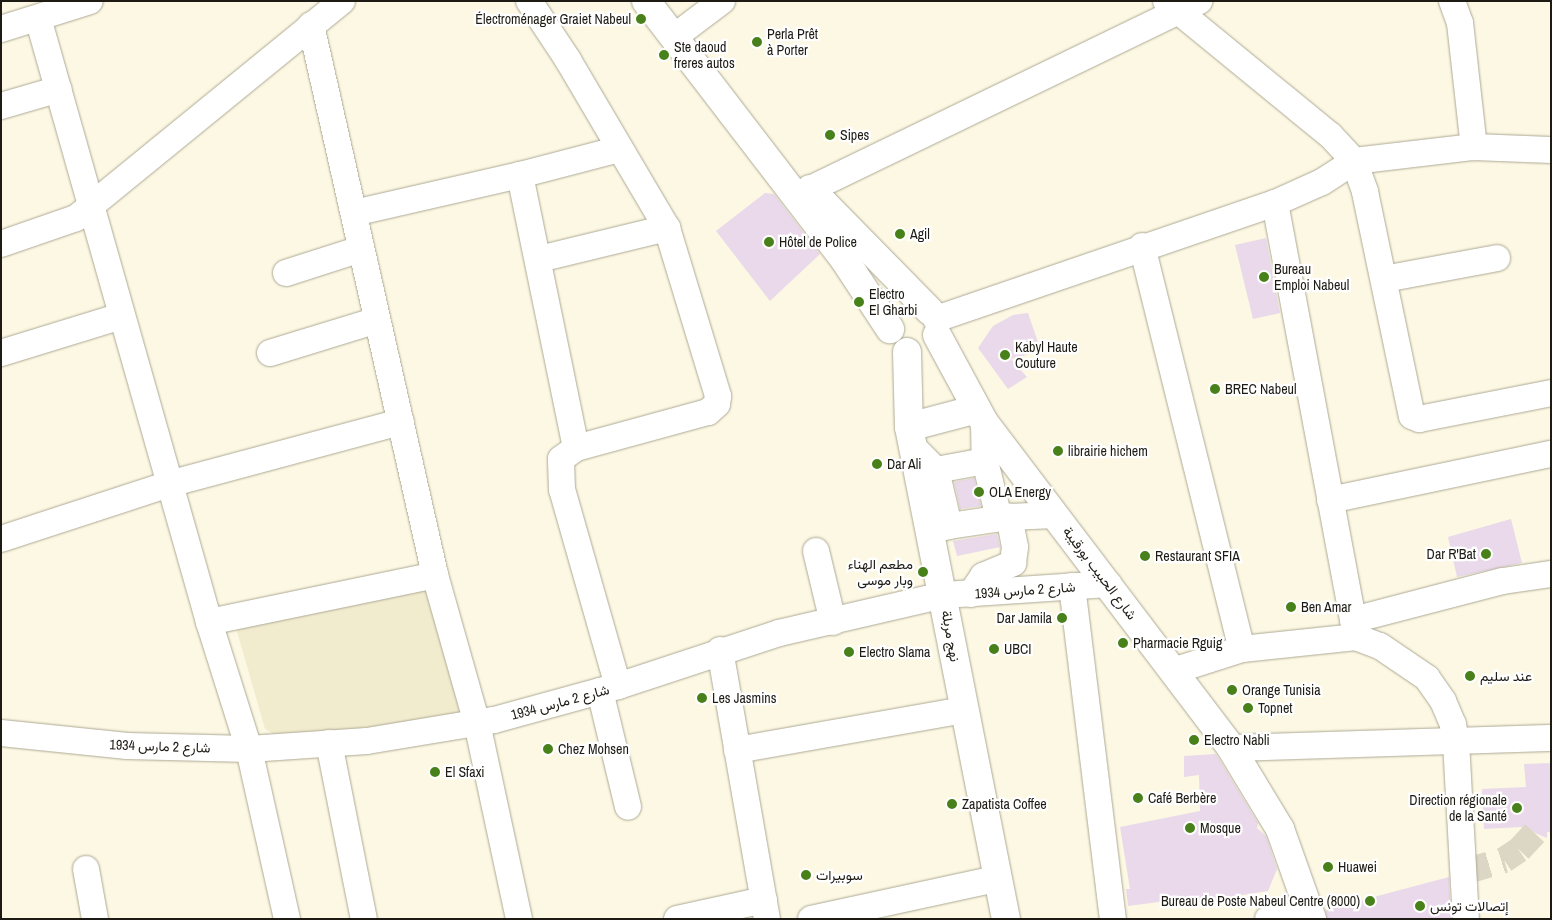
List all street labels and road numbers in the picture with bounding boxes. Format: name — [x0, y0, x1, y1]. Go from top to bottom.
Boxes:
street label: شارع الحبيب بورقيبة — [1060, 523, 1140, 623]
street label: شارع 2 مارس 1934 — [974, 578, 1076, 602]
street label: نهج مربلة — [938, 609, 964, 663]
street label: شارع 2 مارس 1934 — [509, 681, 611, 723]
street label: شارع 2 مارس 1934 — [109, 736, 211, 756]

